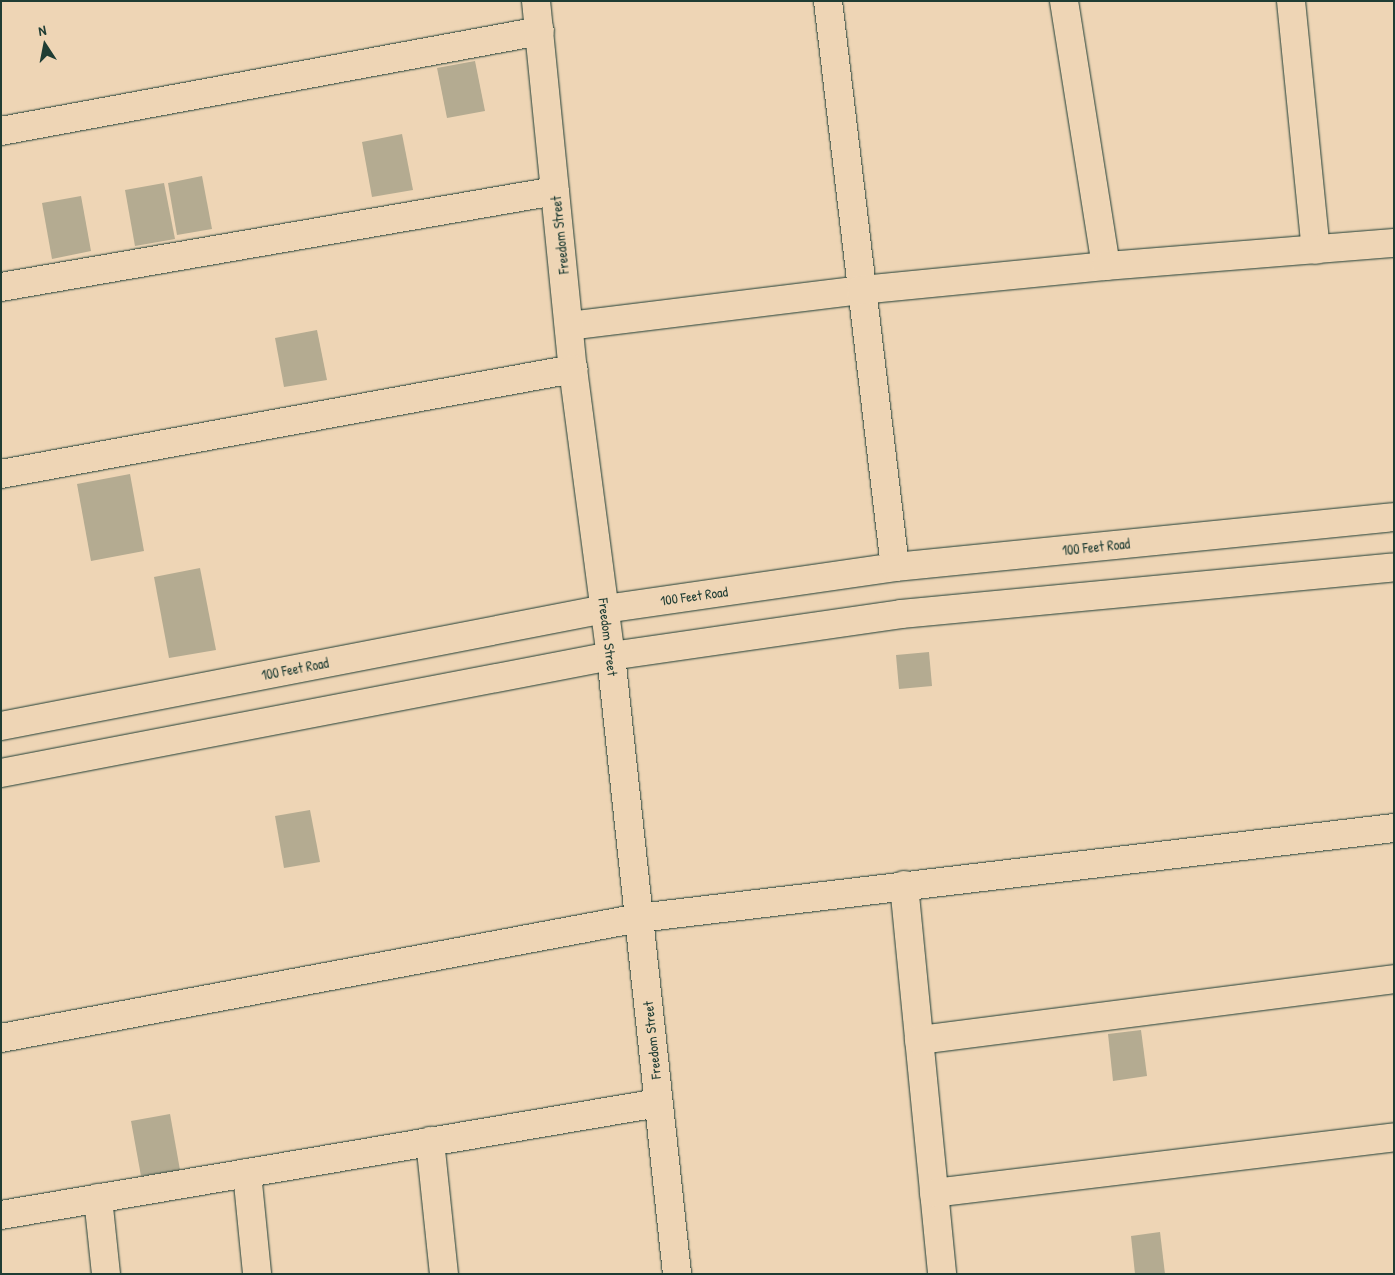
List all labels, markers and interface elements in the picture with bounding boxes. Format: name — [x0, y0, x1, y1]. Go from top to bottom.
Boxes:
north arrow — [20, 20, 70, 70]
text: N — [37, 20, 48, 40]
street label: Freedom Street — [548, 195, 572, 275]
street label: 100 Feet Road — [1061, 535, 1131, 559]
street label: 100 Feet Road — [659, 583, 729, 609]
street label: Freedom Street — [595, 597, 621, 677]
street label: 100 Feet Road — [260, 654, 330, 684]
street label: Freedom Street — [640, 1000, 664, 1080]

